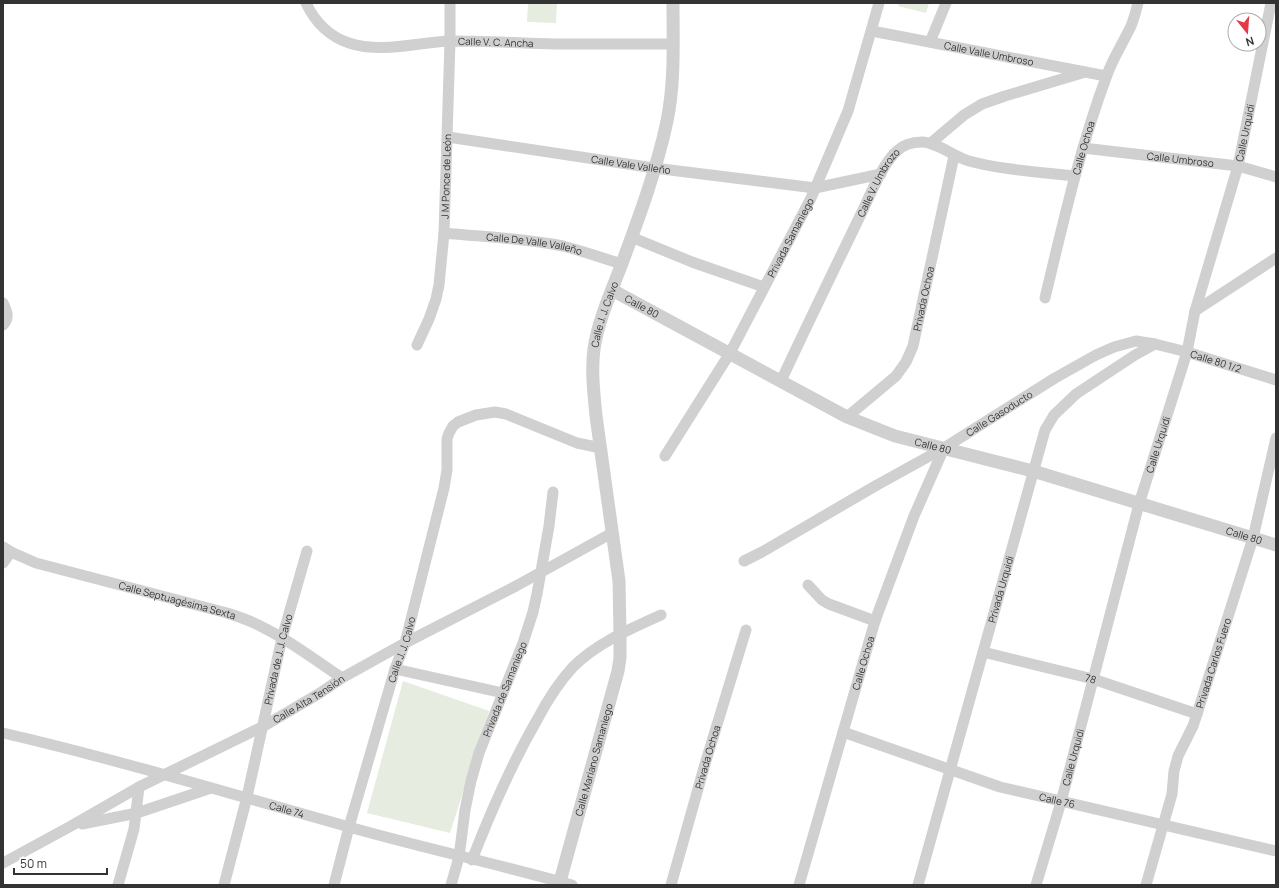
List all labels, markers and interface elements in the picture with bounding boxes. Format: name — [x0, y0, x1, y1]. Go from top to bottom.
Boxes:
north arrow — [1227, 12, 1267, 52]
street label: Calle V. C. Ancha — [458, 34, 534, 50]
text: N — [1244, 34, 1256, 50]
street label: Calle Valle Umbroso — [943, 38, 1035, 69]
street label: Calle Urquidi — [1232, 103, 1257, 163]
street label: Calle Ochoa — [1069, 119, 1098, 176]
street label: J M Ponce de León — [437, 134, 454, 219]
street label: Calle V. Umbrozo — [854, 145, 903, 219]
street label: Calle Umbroso — [1146, 148, 1215, 170]
street label: Calle Vale Valleño — [590, 152, 672, 177]
street label: Privada Samaniego — [764, 195, 817, 280]
street label: Calle De Valle Valleño — [486, 230, 584, 258]
street label: Privada Ochoa — [909, 265, 937, 332]
street label: Calle J. J. Calvo — [587, 279, 621, 349]
street label: Calle 80 — [622, 291, 662, 321]
street label: Calle 80 1/2 — [1189, 347, 1243, 376]
street label: Calle Gasoducto — [963, 387, 1035, 439]
street label: Calle Urquidi — [1142, 415, 1173, 475]
street label: Calle 80 — [913, 434, 953, 457]
street label: Calle 80 — [1224, 523, 1264, 547]
street label: Privada Urquidi — [985, 554, 1017, 624]
street label: Calle Septuagésima Sexta — [117, 578, 238, 622]
street label: Privada de J. J. Calvo — [260, 612, 296, 706]
street label: Calle J. J. Calvo — [384, 615, 418, 684]
street label: Privada Carlos Fuero — [1192, 616, 1234, 710]
street label: Calle Ochoa — [848, 634, 877, 692]
street label: Privada de Samaniego — [479, 639, 530, 739]
street label: 78 — [1084, 670, 1098, 687]
street label: Calle Alta Tensión — [270, 671, 347, 726]
street label: Calle Mariano Samaniego — [571, 702, 616, 818]
street label: Privada Ochoa — [691, 723, 724, 791]
street label: Calle Urquidi — [1059, 727, 1087, 787]
street label: Calle 76 — [1038, 789, 1077, 811]
street label: Calle 74 — [268, 798, 306, 821]
scale bar — [14, 850, 107, 876]
text: 50 m — [20, 855, 47, 872]

